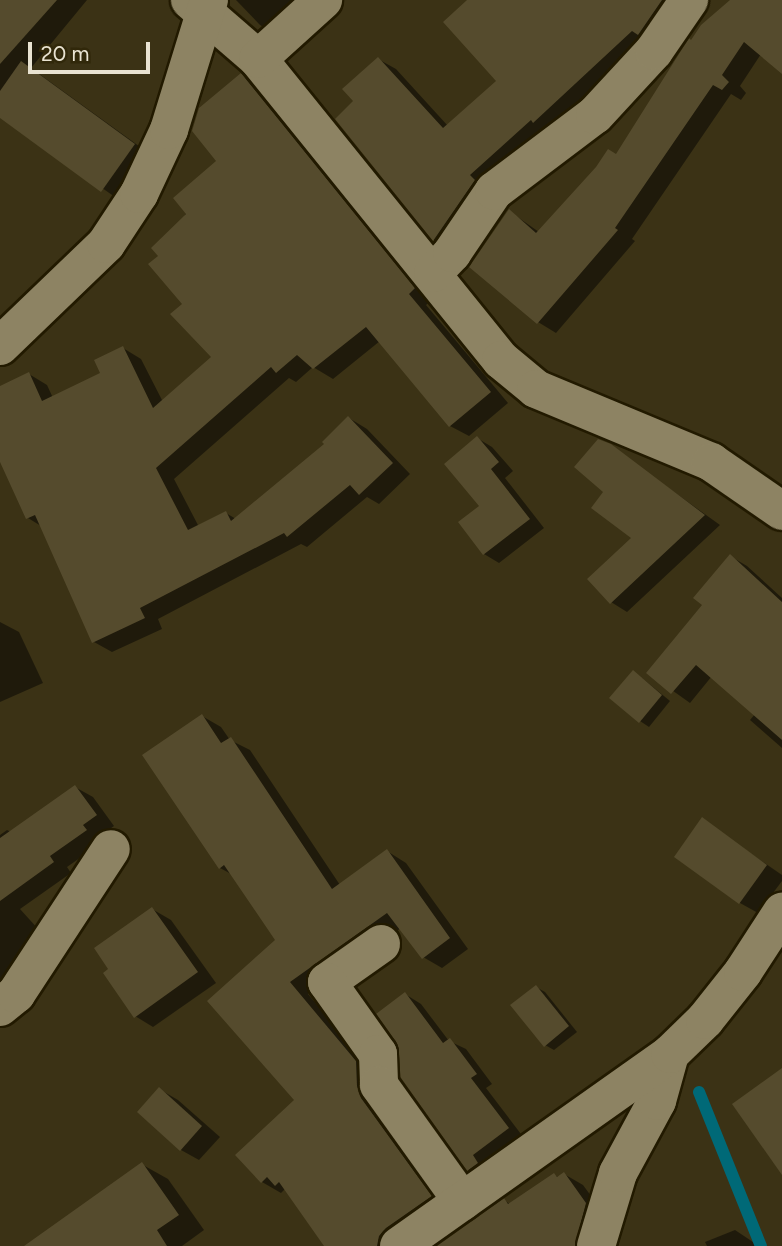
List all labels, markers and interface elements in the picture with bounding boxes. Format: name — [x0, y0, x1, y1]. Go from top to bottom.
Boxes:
scale bar — [32, 28, 154, 72]
text: 20 m — [41, 41, 89, 66]

